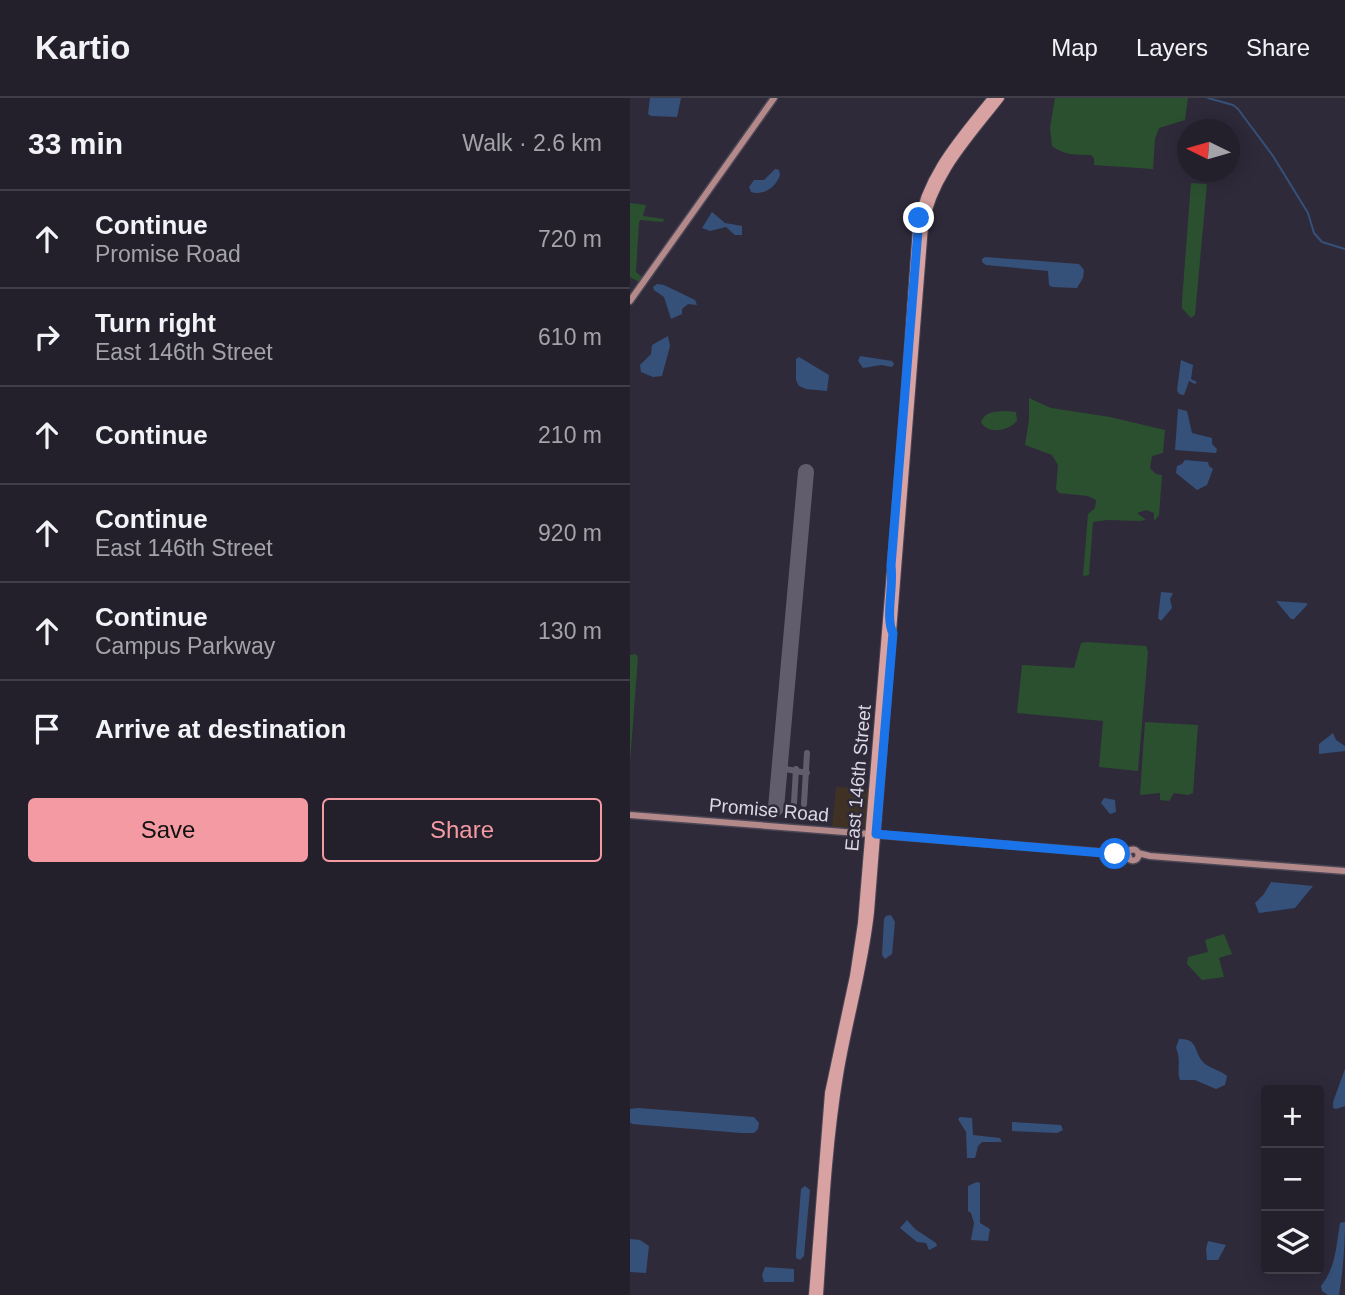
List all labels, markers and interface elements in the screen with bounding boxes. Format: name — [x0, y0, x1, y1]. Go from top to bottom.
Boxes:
text: Kartio — [35, 29, 130, 66]
text: Map — [1051, 34, 1098, 61]
text: Layers — [1136, 34, 1208, 61]
text: Share — [1246, 34, 1310, 61]
north arrow — [1177, 119, 1240, 182]
text: 33 min — [28, 127, 123, 160]
text: Walk · 2.6 km — [462, 130, 602, 156]
route end — [903, 202, 934, 233]
text: Continue — [95, 210, 208, 240]
icon: ahead — [28, 220, 66, 258]
text: 720 m — [538, 226, 602, 252]
text: Promise Road — [95, 241, 241, 267]
text: Turn right — [95, 308, 216, 338]
icon: right — [28, 318, 66, 356]
text: 610 m — [538, 324, 602, 350]
text: East 146th Street — [95, 339, 273, 365]
icon: ahead — [28, 416, 66, 454]
text: Continue — [95, 420, 208, 450]
text: 210 m — [538, 422, 602, 448]
text: Continue — [95, 504, 208, 534]
icon: ahead — [28, 514, 66, 552]
text: 920 m — [538, 520, 602, 546]
text: East 146th Street — [95, 535, 273, 561]
text: Continue — [95, 602, 208, 632]
icon: ahead — [28, 612, 66, 650]
text: 130 m — [538, 618, 602, 644]
text: Campus Parkway — [95, 633, 275, 659]
street label: East 146th Street — [841, 703, 875, 852]
icon: arrive — [28, 710, 66, 748]
text: Arrive at destination — [95, 714, 346, 744]
street label: Promise Road — [708, 794, 830, 826]
button: Save — [28, 798, 308, 862]
button: Share — [322, 798, 602, 862]
route start — [1099, 838, 1130, 869]
map controls — [1261, 1085, 1324, 1274]
button: + — [1261, 1085, 1324, 1148]
button: − — [1261, 1148, 1324, 1211]
button: layers — [1261, 1211, 1324, 1274]

